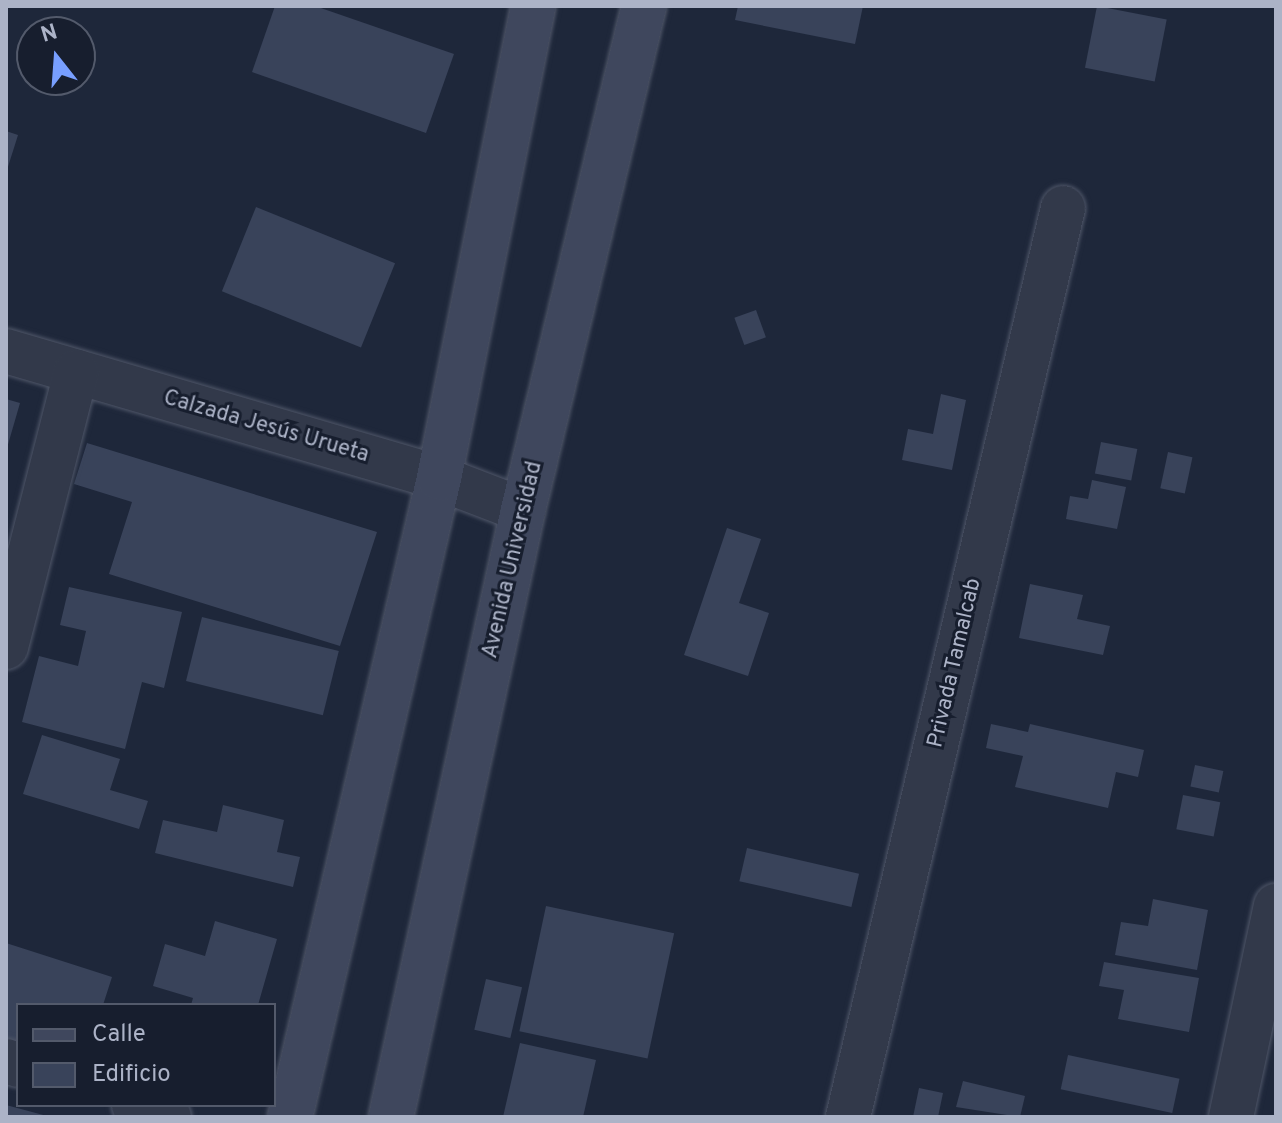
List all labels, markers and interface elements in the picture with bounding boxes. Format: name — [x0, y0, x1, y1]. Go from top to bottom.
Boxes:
north arrow — [16, 16, 96, 96]
text: N — [38, 19, 61, 50]
street label: Calzada Jesús Urueta — [160, 385, 372, 469]
street label: Avenida Universidad — [477, 459, 549, 661]
street label: Privada Tamalcab — [923, 575, 987, 751]
legend — [16, 1003, 276, 1107]
text: Calle — [92, 1020, 146, 1050]
text: Edificio — [92, 1060, 171, 1090]

